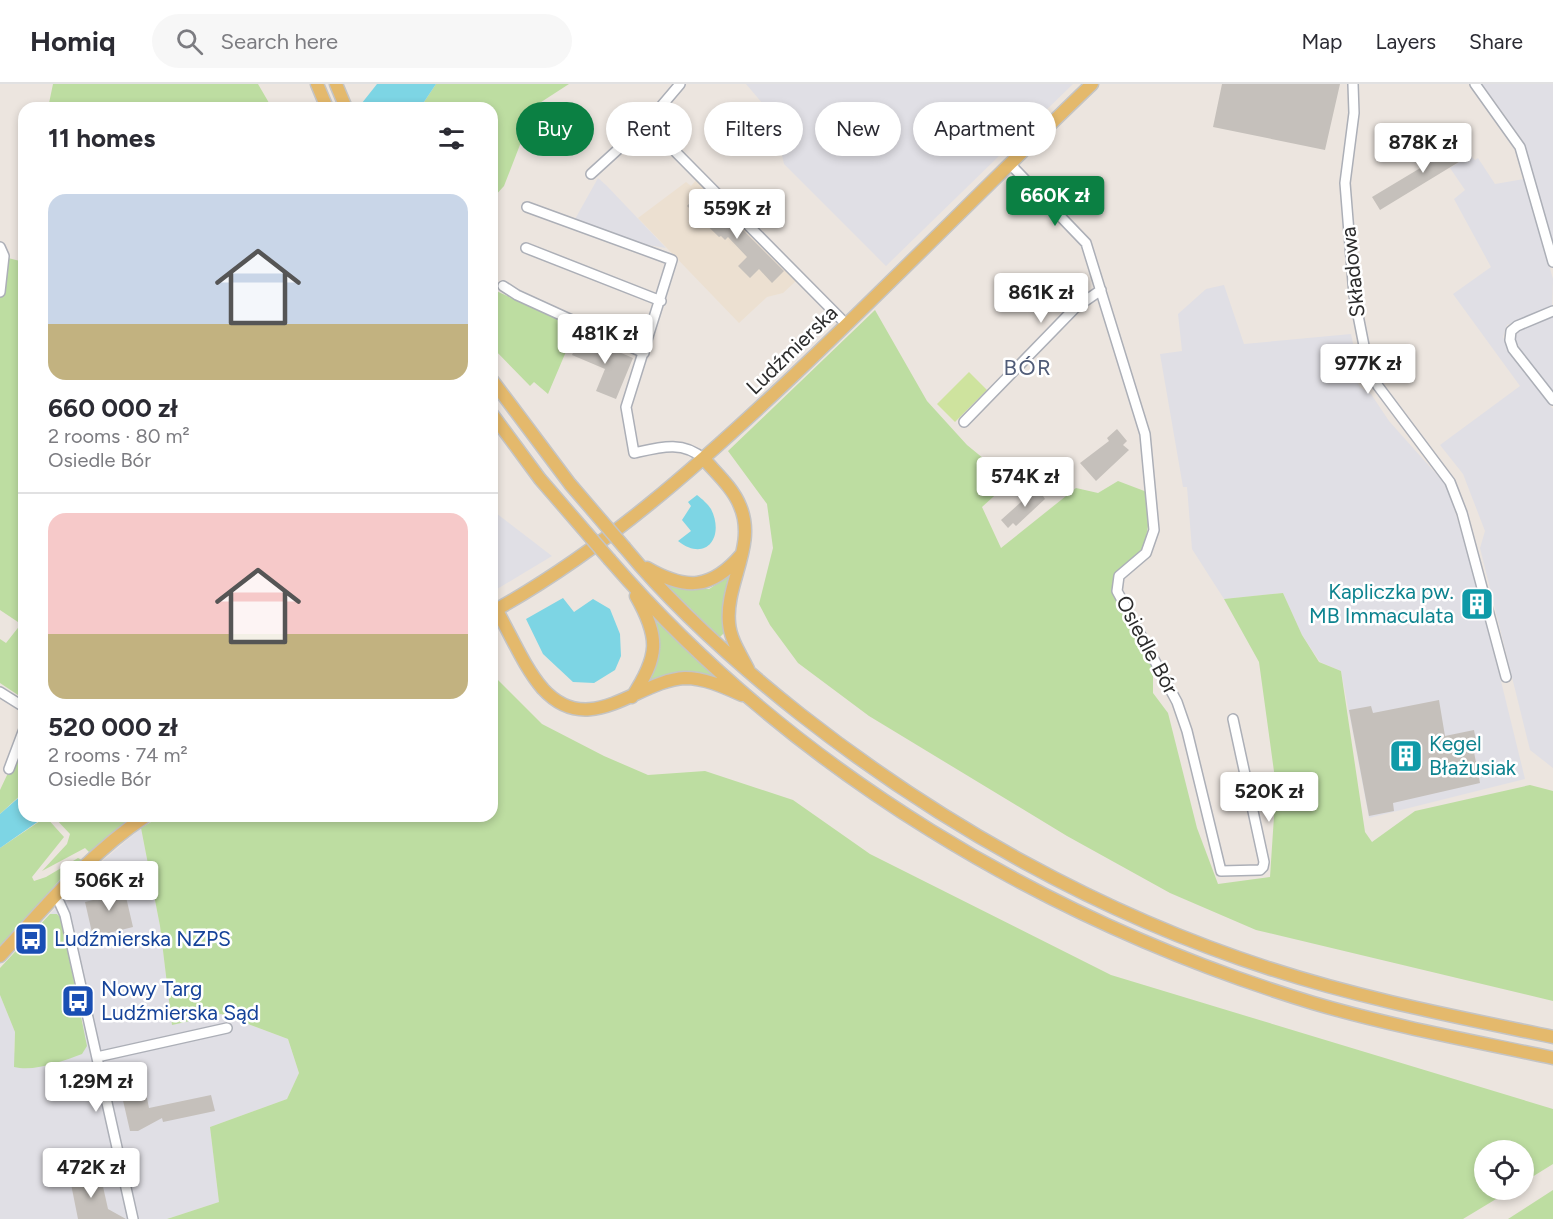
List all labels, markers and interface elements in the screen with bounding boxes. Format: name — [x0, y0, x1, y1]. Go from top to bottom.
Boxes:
search box — [152, 14, 572, 68]
text: Homiq — [30, 24, 116, 58]
icon: search — [173, 25, 206, 58]
text: Search here — [221, 28, 338, 55]
text: Map — [1302, 29, 1342, 54]
text: Layers — [1375, 29, 1436, 54]
text: Share — [1469, 29, 1523, 54]
chip: Buy — [516, 102, 594, 156]
chip: Rent — [606, 102, 692, 156]
chip: Filters — [704, 102, 803, 156]
chip: New — [815, 102, 901, 156]
chip: Apartment — [913, 102, 1056, 156]
text: 11 homes — [48, 122, 155, 154]
icon: filters — [435, 122, 468, 155]
pin: 878K zł — [1368, 123, 1478, 174]
text: 878K zł — [1389, 130, 1457, 154]
pin: 660K zł — [1000, 176, 1110, 227]
text: 660K zł — [1020, 183, 1090, 207]
pin: 559K zł — [682, 189, 792, 240]
text: 559K zł — [703, 196, 771, 220]
street label: Składowa — [1335, 226, 1370, 319]
icon: home — [204, 233, 312, 341]
pin: 861K zł — [986, 273, 1096, 324]
text: 861K zł — [1008, 280, 1074, 304]
street label: Ludźmierska — [741, 300, 842, 399]
pin: 481K zł — [550, 314, 660, 365]
text: 481K zł — [572, 321, 638, 345]
pin: 977K zł — [1313, 344, 1423, 395]
text: 977K zł — [1334, 351, 1402, 375]
district label: BÓR — [1004, 354, 1052, 381]
text: 660 000 zł — [48, 392, 178, 424]
text: 2 rooms · 80 m² — [48, 424, 190, 448]
text: Osiedle Bór — [48, 448, 151, 472]
pin: 574K zł — [970, 457, 1080, 508]
text: 574K zł — [991, 464, 1059, 488]
icon: home — [204, 552, 312, 660]
place label: Kapliczka pw. MB Immaculata — [1309, 579, 1454, 628]
building icon: Kapliczka pw. MB Immaculata — [1459, 586, 1495, 622]
street label: Osiedle Bór — [1111, 591, 1184, 698]
text: 520 000 zł — [48, 711, 178, 743]
place label: Kegel Błażusiak — [1429, 731, 1517, 780]
building icon: Kegel Błażusiak — [1388, 738, 1424, 774]
text: 2 rooms · 74 m² — [48, 743, 188, 767]
text: Osiedle Bór — [48, 767, 151, 791]
pin: 520K zł — [1214, 772, 1324, 823]
text: 520K zł — [1234, 779, 1304, 803]
pin: 506K zł — [54, 861, 164, 912]
text: 506K zł — [74, 868, 144, 892]
bus stop icon: Ludźmierska NZPS — [13, 921, 49, 957]
place label: Ludźmierska NZPS — [54, 926, 231, 951]
place label: Nowy Targ Ludźmierska Sąd — [101, 976, 259, 1025]
bus stop icon: Nowy Targ Ludźmierska Sąd — [60, 983, 96, 1019]
pin: 1.29M zł — [34, 1062, 158, 1113]
text: 1.29M zł — [59, 1069, 133, 1093]
map controls — [1474, 1140, 1534, 1200]
button: locate — [1474, 1140, 1534, 1200]
pin: 472K zł — [36, 1148, 146, 1199]
text: 472K zł — [57, 1155, 125, 1179]

